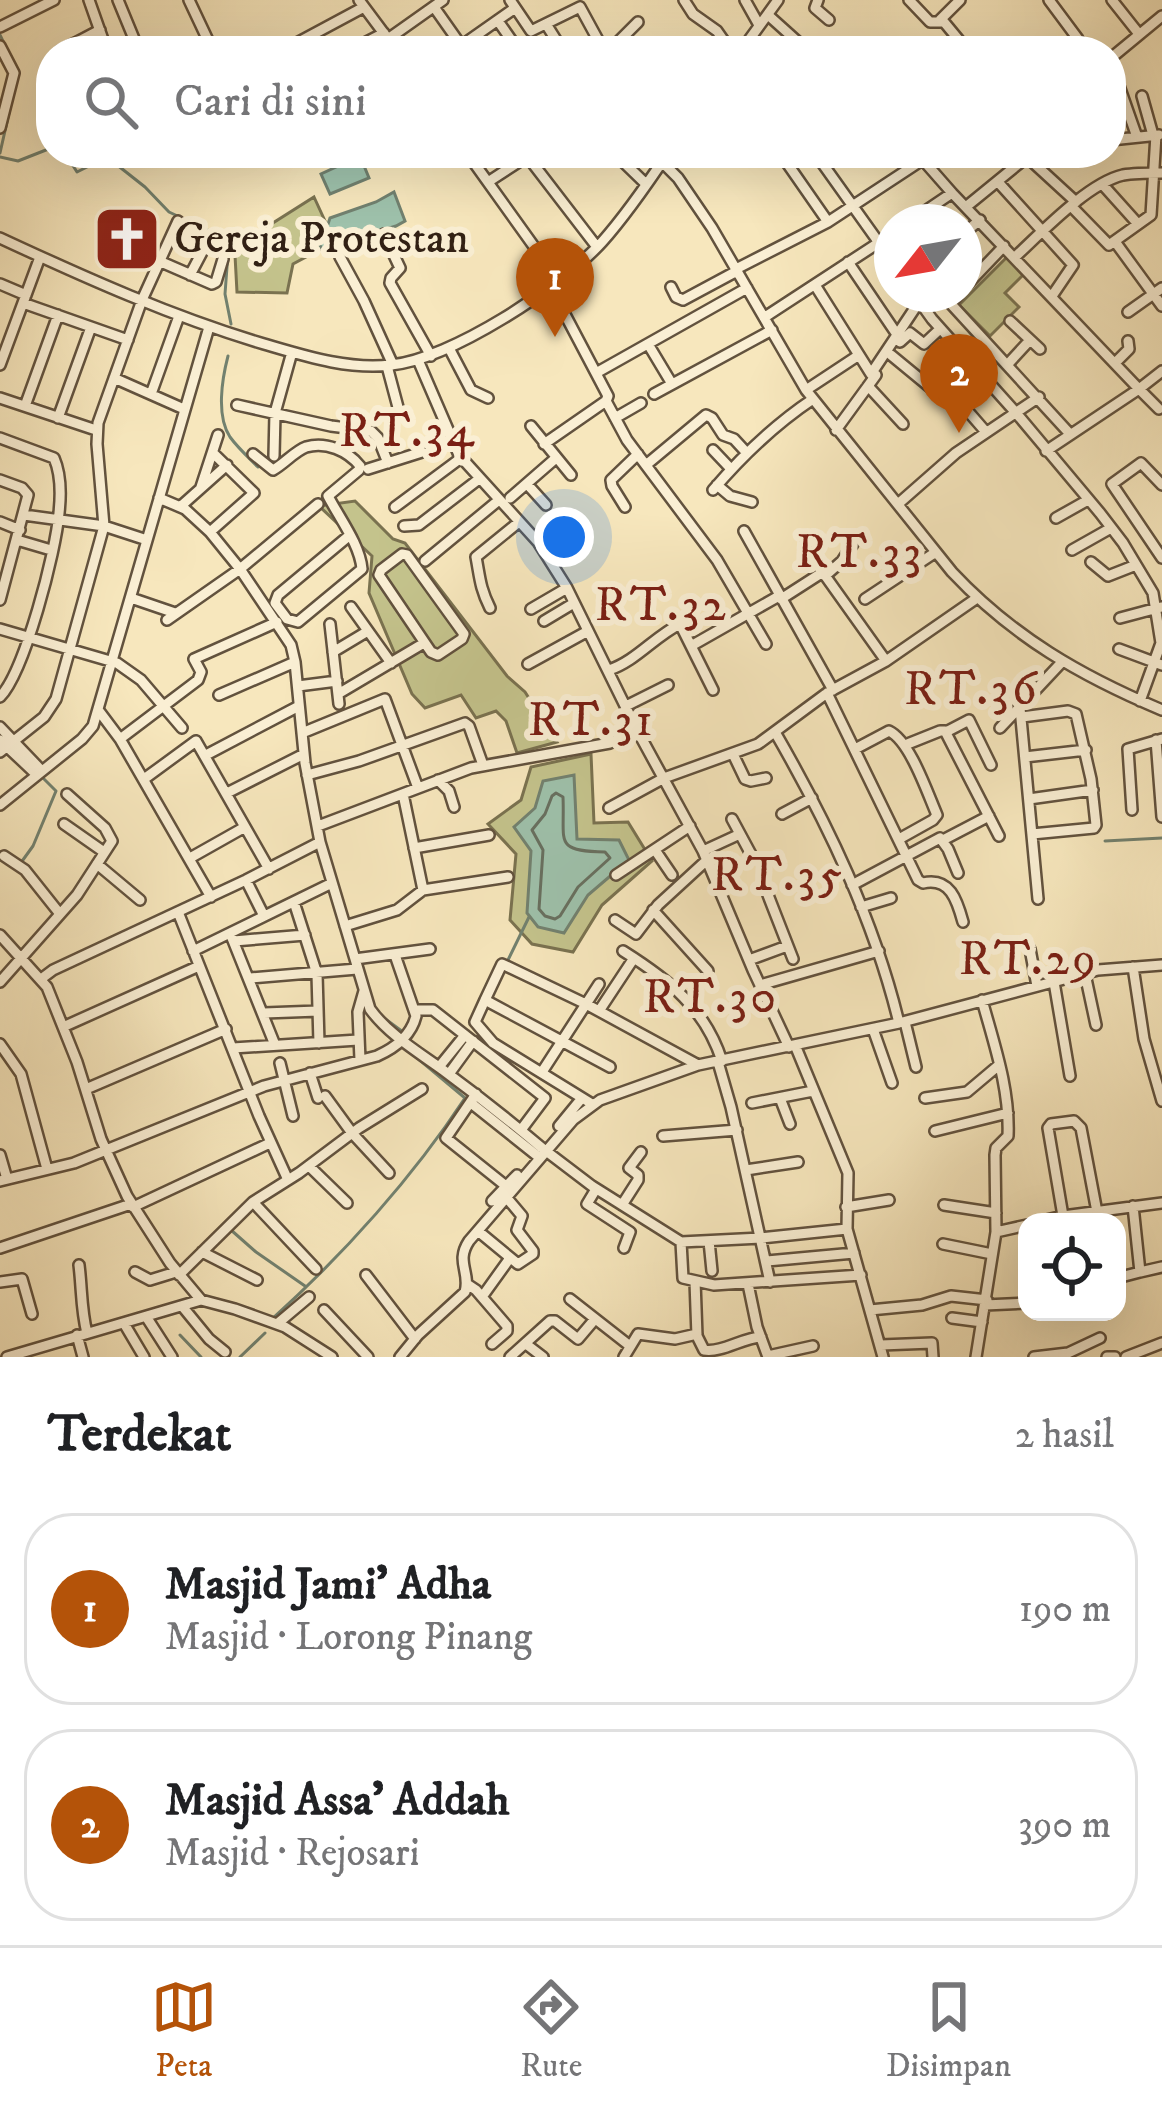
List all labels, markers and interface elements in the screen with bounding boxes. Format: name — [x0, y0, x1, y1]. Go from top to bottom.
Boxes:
search box — [36, 36, 1126, 168]
icon: search — [78, 69, 144, 135]
text: Cari di sini — [174, 74, 366, 130]
church icon: Gereja Protestan — [92, 204, 162, 274]
north arrow — [874, 204, 982, 312]
place label: Gereja Protestan — [174, 211, 469, 267]
pin: 1 — [516, 238, 594, 337]
pin: 2 — [920, 334, 998, 433]
district label: RT.34 — [339, 402, 477, 462]
your location — [534, 507, 594, 567]
district label: RT.33 — [796, 523, 924, 583]
district label: RT.32 — [595, 576, 729, 636]
district label: RT.36 — [904, 660, 1040, 720]
district label: RT.31 — [528, 691, 656, 751]
district label: RT.35 — [711, 846, 845, 906]
district label: RT.29 — [959, 930, 1099, 990]
district label: RT.30 — [643, 968, 779, 1028]
map controls — [1018, 1213, 1126, 1321]
button: locate — [1018, 1213, 1126, 1321]
text: Terdekat — [48, 1403, 231, 1467]
text: 2 hasil — [1015, 1411, 1114, 1460]
text: Masjid Jami' Adha — [165, 1557, 491, 1613]
text: 1 — [83, 1585, 97, 1634]
text: 190 m — [1019, 1585, 1111, 1634]
text: Masjid · Lorong Pinang — [165, 1613, 532, 1662]
text: Masjid Assa' Addah — [165, 1773, 510, 1829]
text: 2 — [80, 1801, 100, 1850]
text: 390 m — [1018, 1801, 1111, 1850]
text: Masjid · Rejosari — [165, 1829, 420, 1878]
tab: Peta — [151, 1974, 217, 2087]
tab: Rute — [518, 1974, 584, 2087]
tab: Disimpan — [886, 1974, 1011, 2087]

